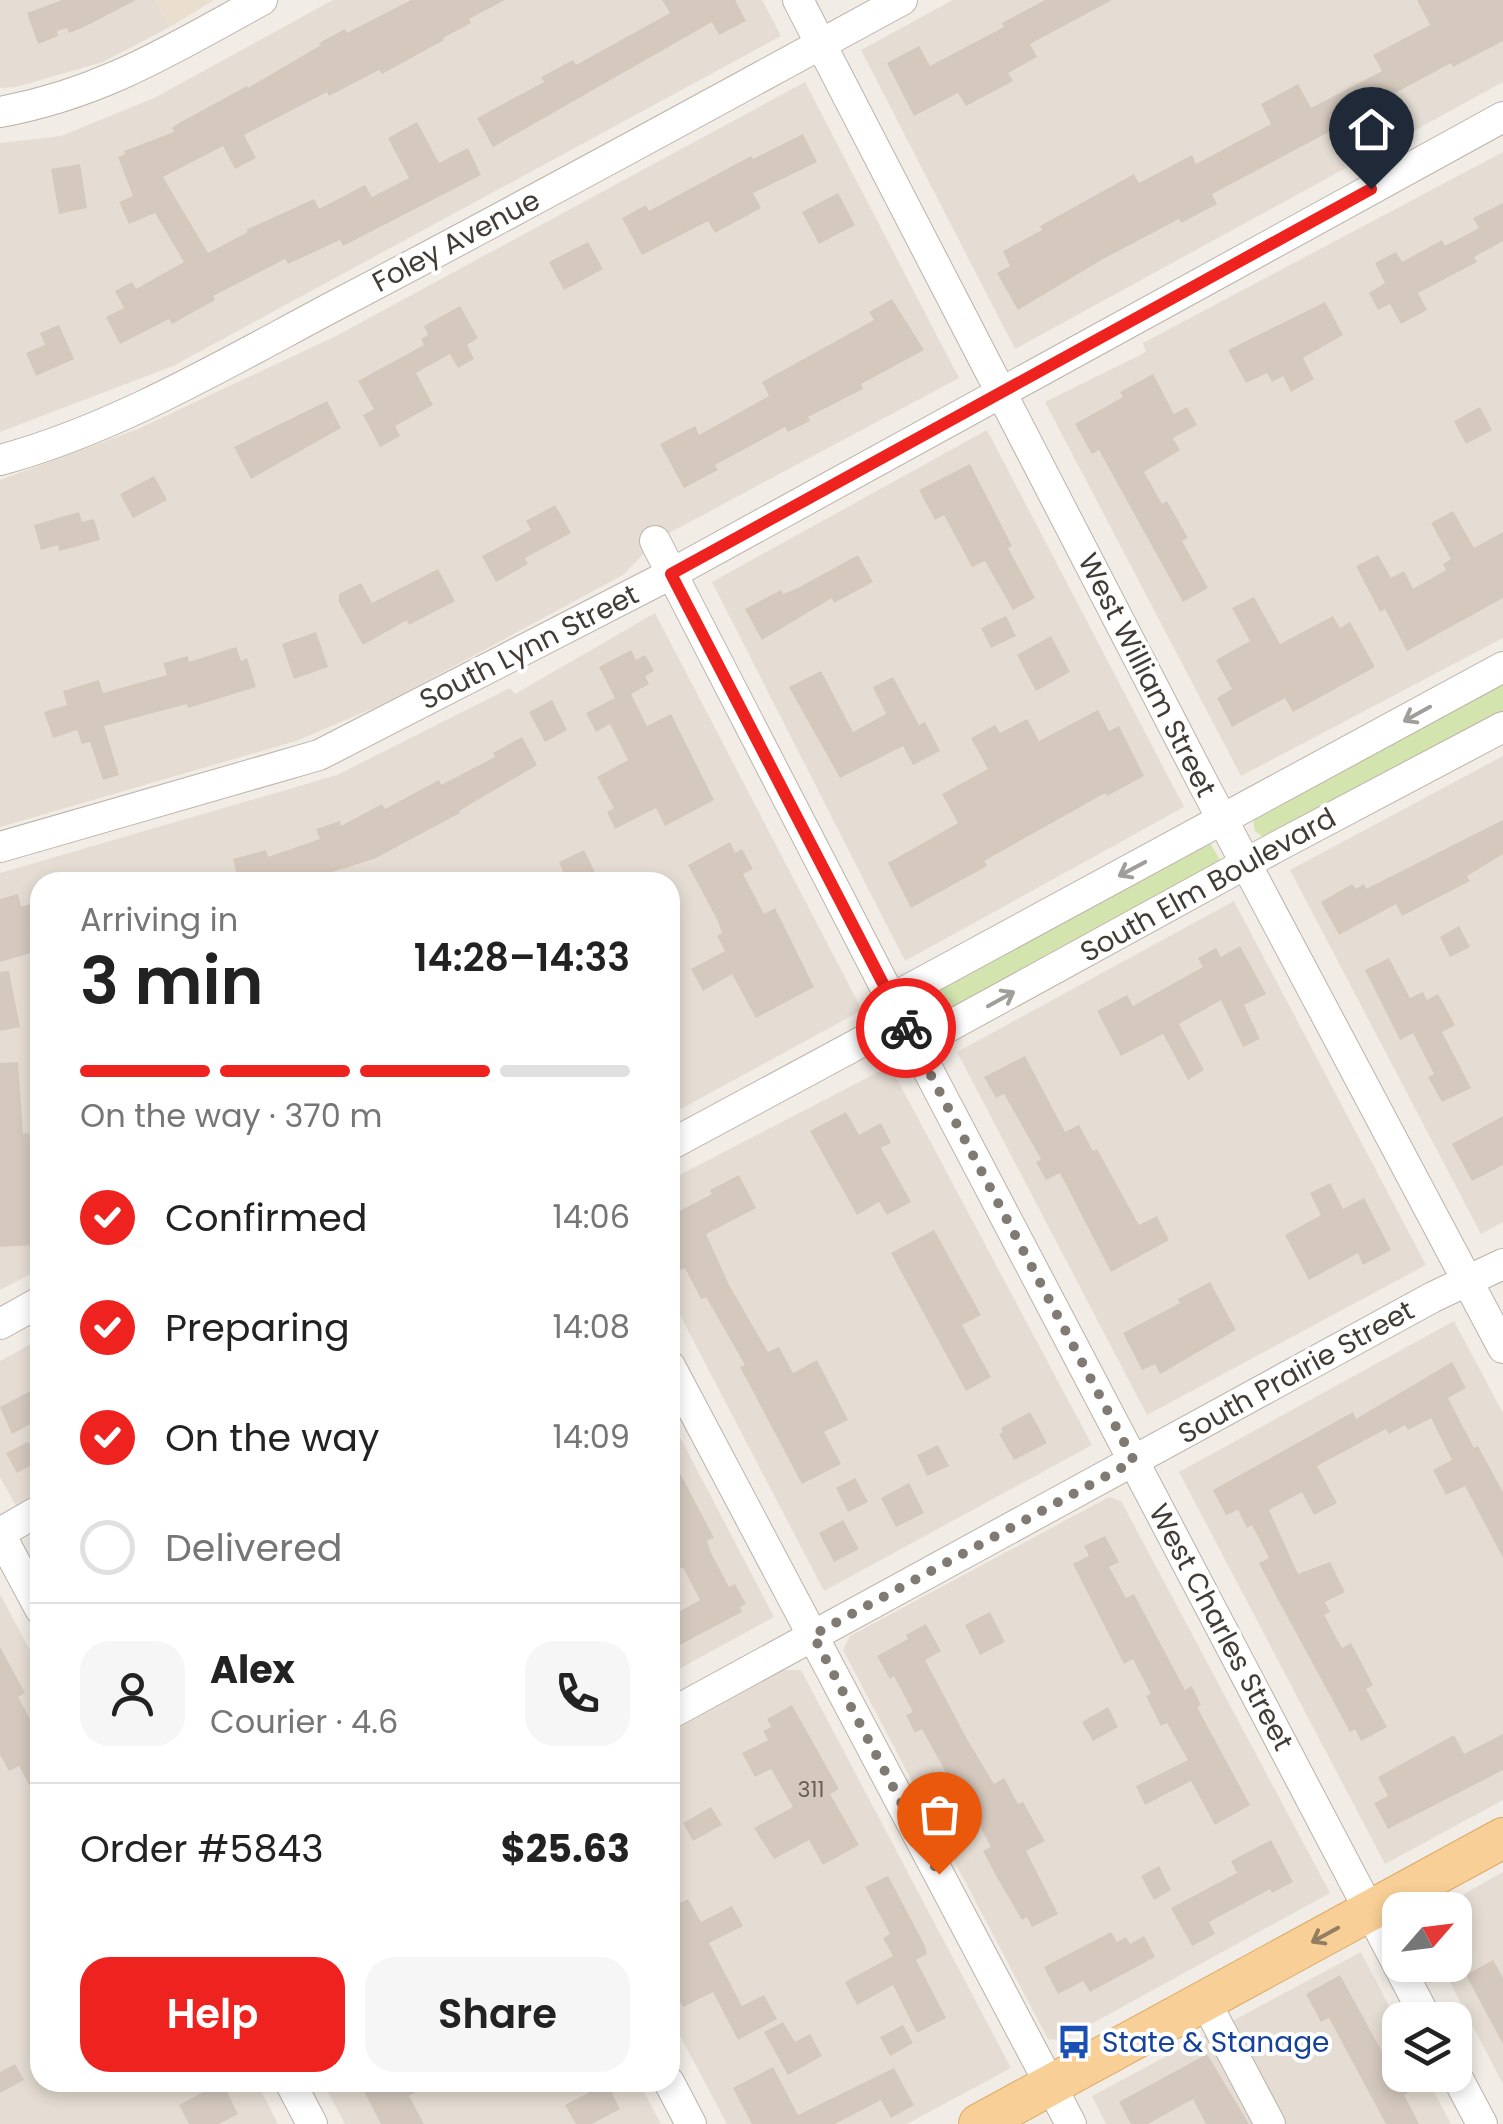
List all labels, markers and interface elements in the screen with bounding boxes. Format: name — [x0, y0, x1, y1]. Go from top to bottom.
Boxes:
pin — [1329, 87, 1414, 190]
icon: home — [1344, 102, 1399, 157]
street label: Foley Avenue — [365, 180, 547, 302]
street label: West William Street — [1069, 546, 1225, 804]
street label: South Lynn Street — [413, 575, 645, 719]
one-way arrow — [1403, 704, 1433, 724]
street label: South Elm Boulevard — [1073, 798, 1343, 972]
one-way arrow — [1118, 860, 1147, 880]
text: Arriving in — [80, 897, 238, 942]
text: 14:28–14:33 — [414, 931, 630, 984]
text: 3 min — [80, 936, 264, 1027]
courier — [856, 978, 956, 1078]
one-way arrow — [985, 988, 1015, 1008]
icon: bike — [879, 1001, 934, 1056]
text: On the way · 370 m — [80, 1093, 382, 1138]
icon: check — [80, 1190, 135, 1245]
text: Confirmed — [165, 1191, 367, 1244]
text: 14:06 — [552, 1194, 630, 1239]
street label: South Prairie Street — [1171, 1291, 1421, 1453]
icon: check — [80, 1300, 135, 1355]
text: Preparing — [165, 1301, 350, 1354]
text: 14:08 — [553, 1304, 630, 1349]
icon: check — [80, 1410, 135, 1465]
text: On the way — [165, 1411, 379, 1464]
text: 14:09 — [553, 1414, 630, 1459]
street label: West Charles Street — [1139, 1497, 1303, 1757]
text: Delivered — [165, 1521, 342, 1574]
button: person — [80, 1641, 185, 1746]
button: phone — [525, 1641, 630, 1746]
text: Alex — [210, 1643, 295, 1696]
text: Courier · 4.6 — [210, 1699, 398, 1744]
pin — [897, 1772, 982, 1875]
house number: 311 — [797, 1774, 825, 1805]
icon: bag — [912, 1787, 967, 1842]
text: Order #5843 — [80, 1822, 324, 1875]
text: $25.63 — [501, 1822, 630, 1875]
north arrow — [1382, 1892, 1472, 1982]
map controls — [1382, 1892, 1472, 2092]
one-way arrow — [1311, 1925, 1341, 1945]
button: Help — [80, 1957, 345, 2072]
button: Share — [365, 1957, 630, 2072]
button: layers — [1382, 2002, 1472, 2092]
bus stop icon: State & Stanage — [1055, 2023, 1093, 2061]
place label: State & Stanage — [1102, 2023, 1329, 2062]

